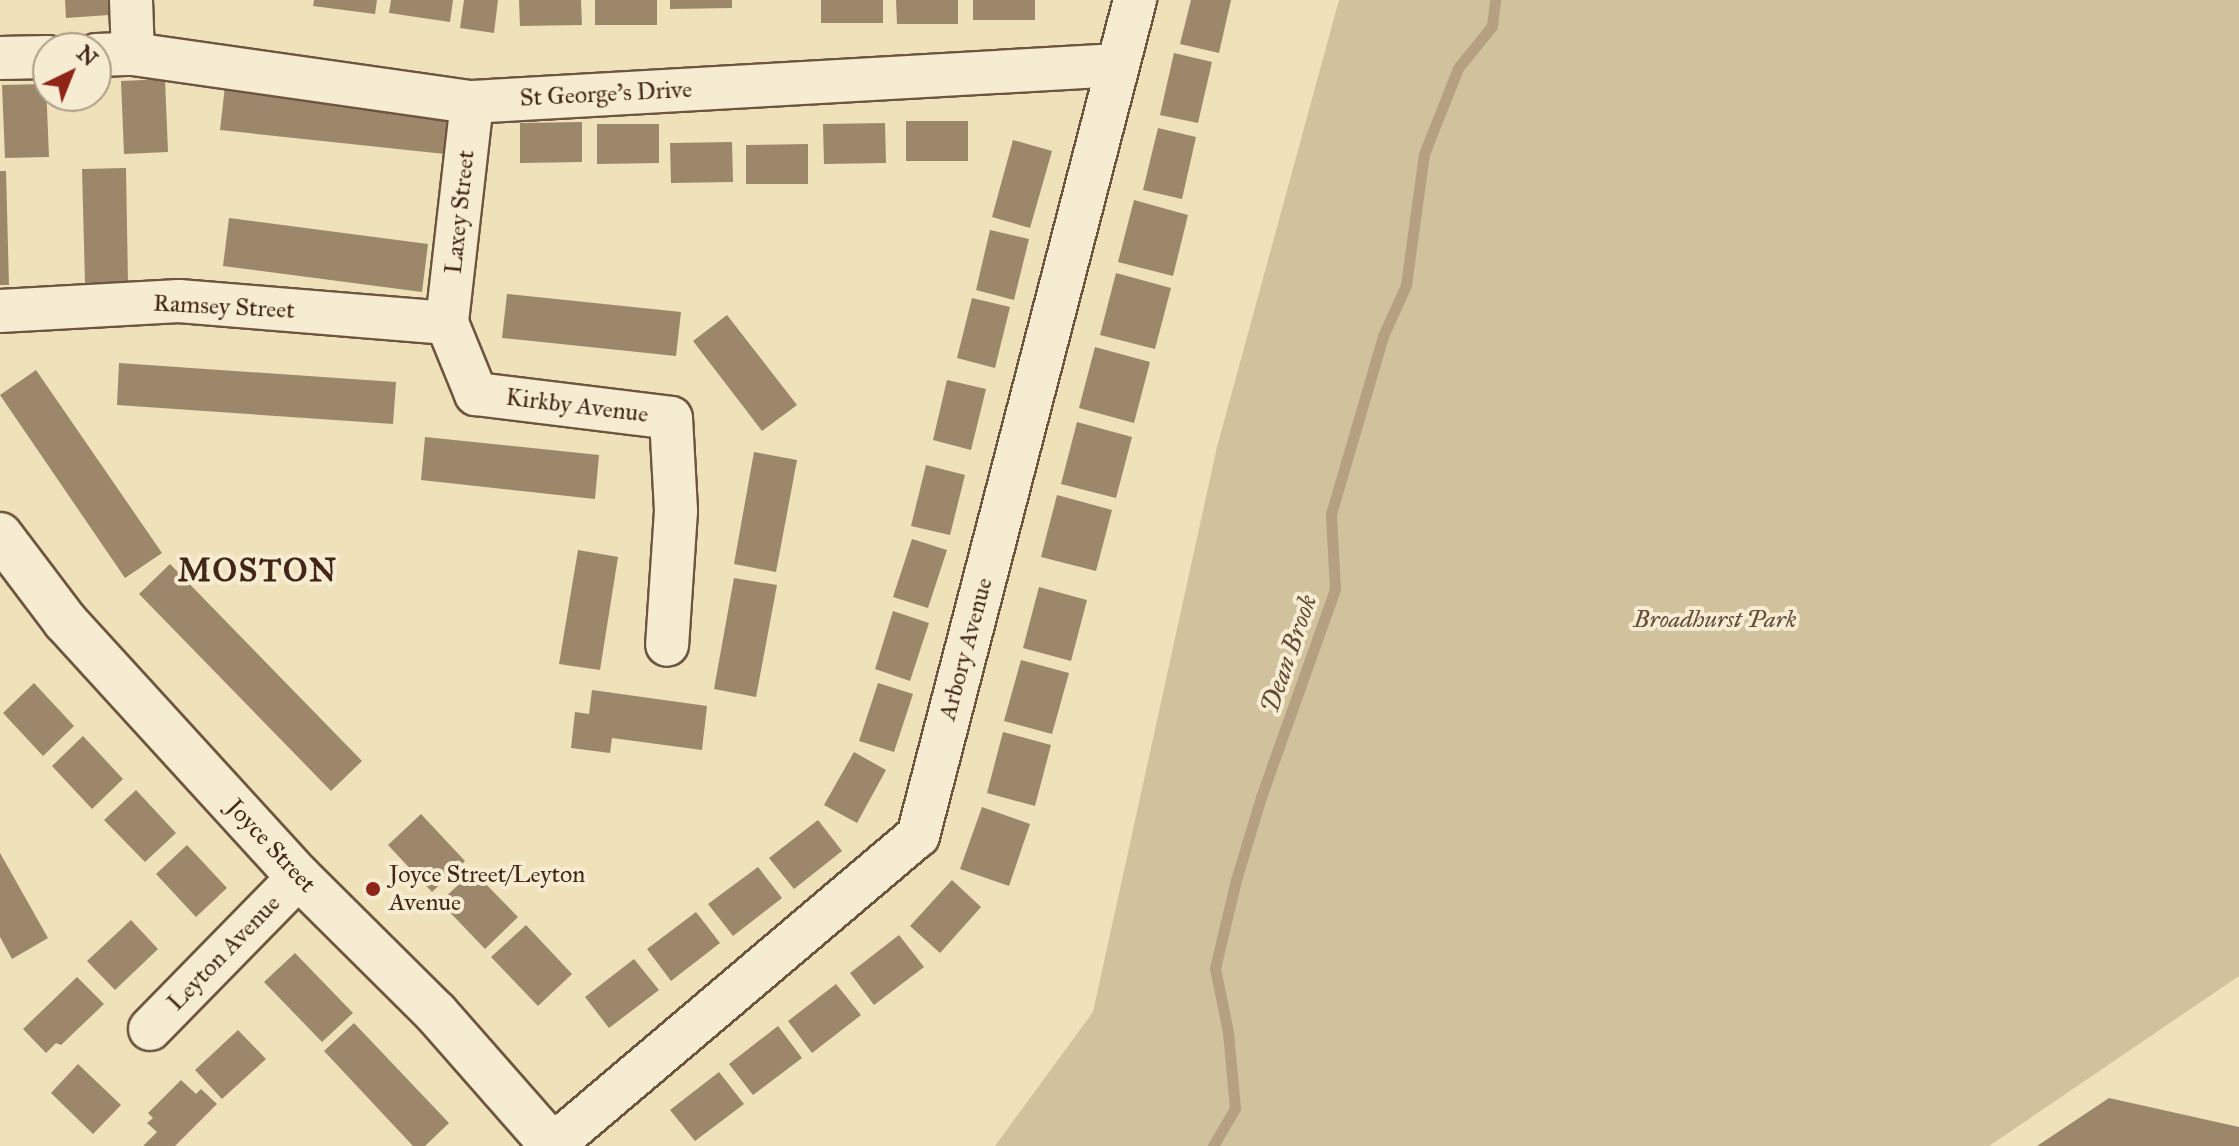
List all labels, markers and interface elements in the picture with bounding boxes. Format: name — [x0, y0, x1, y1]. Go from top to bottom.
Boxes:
north arrow — [32, 32, 112, 112]
text: N — [71, 39, 103, 72]
street label: St George's Drive — [519, 75, 693, 113]
street label: Laxey Street — [439, 149, 481, 275]
street label: Ramsey Street — [152, 289, 296, 325]
street label: Kirkby Avenue — [504, 383, 650, 429]
district label: MOSTON — [178, 552, 338, 590]
street label: Arbory Avenue — [933, 575, 999, 723]
water label: Dean Brook — [1254, 591, 1324, 717]
park label: Broadhurst Park — [1634, 606, 1796, 634]
street label: Joyce Street — [220, 793, 322, 899]
place label: Joyce Street/Leyton Avenue — [389, 861, 585, 917]
marker: Joyce Street/Leyton Avenue — [364, 880, 382, 898]
street label: Leyton Avenue — [162, 889, 286, 1017]

